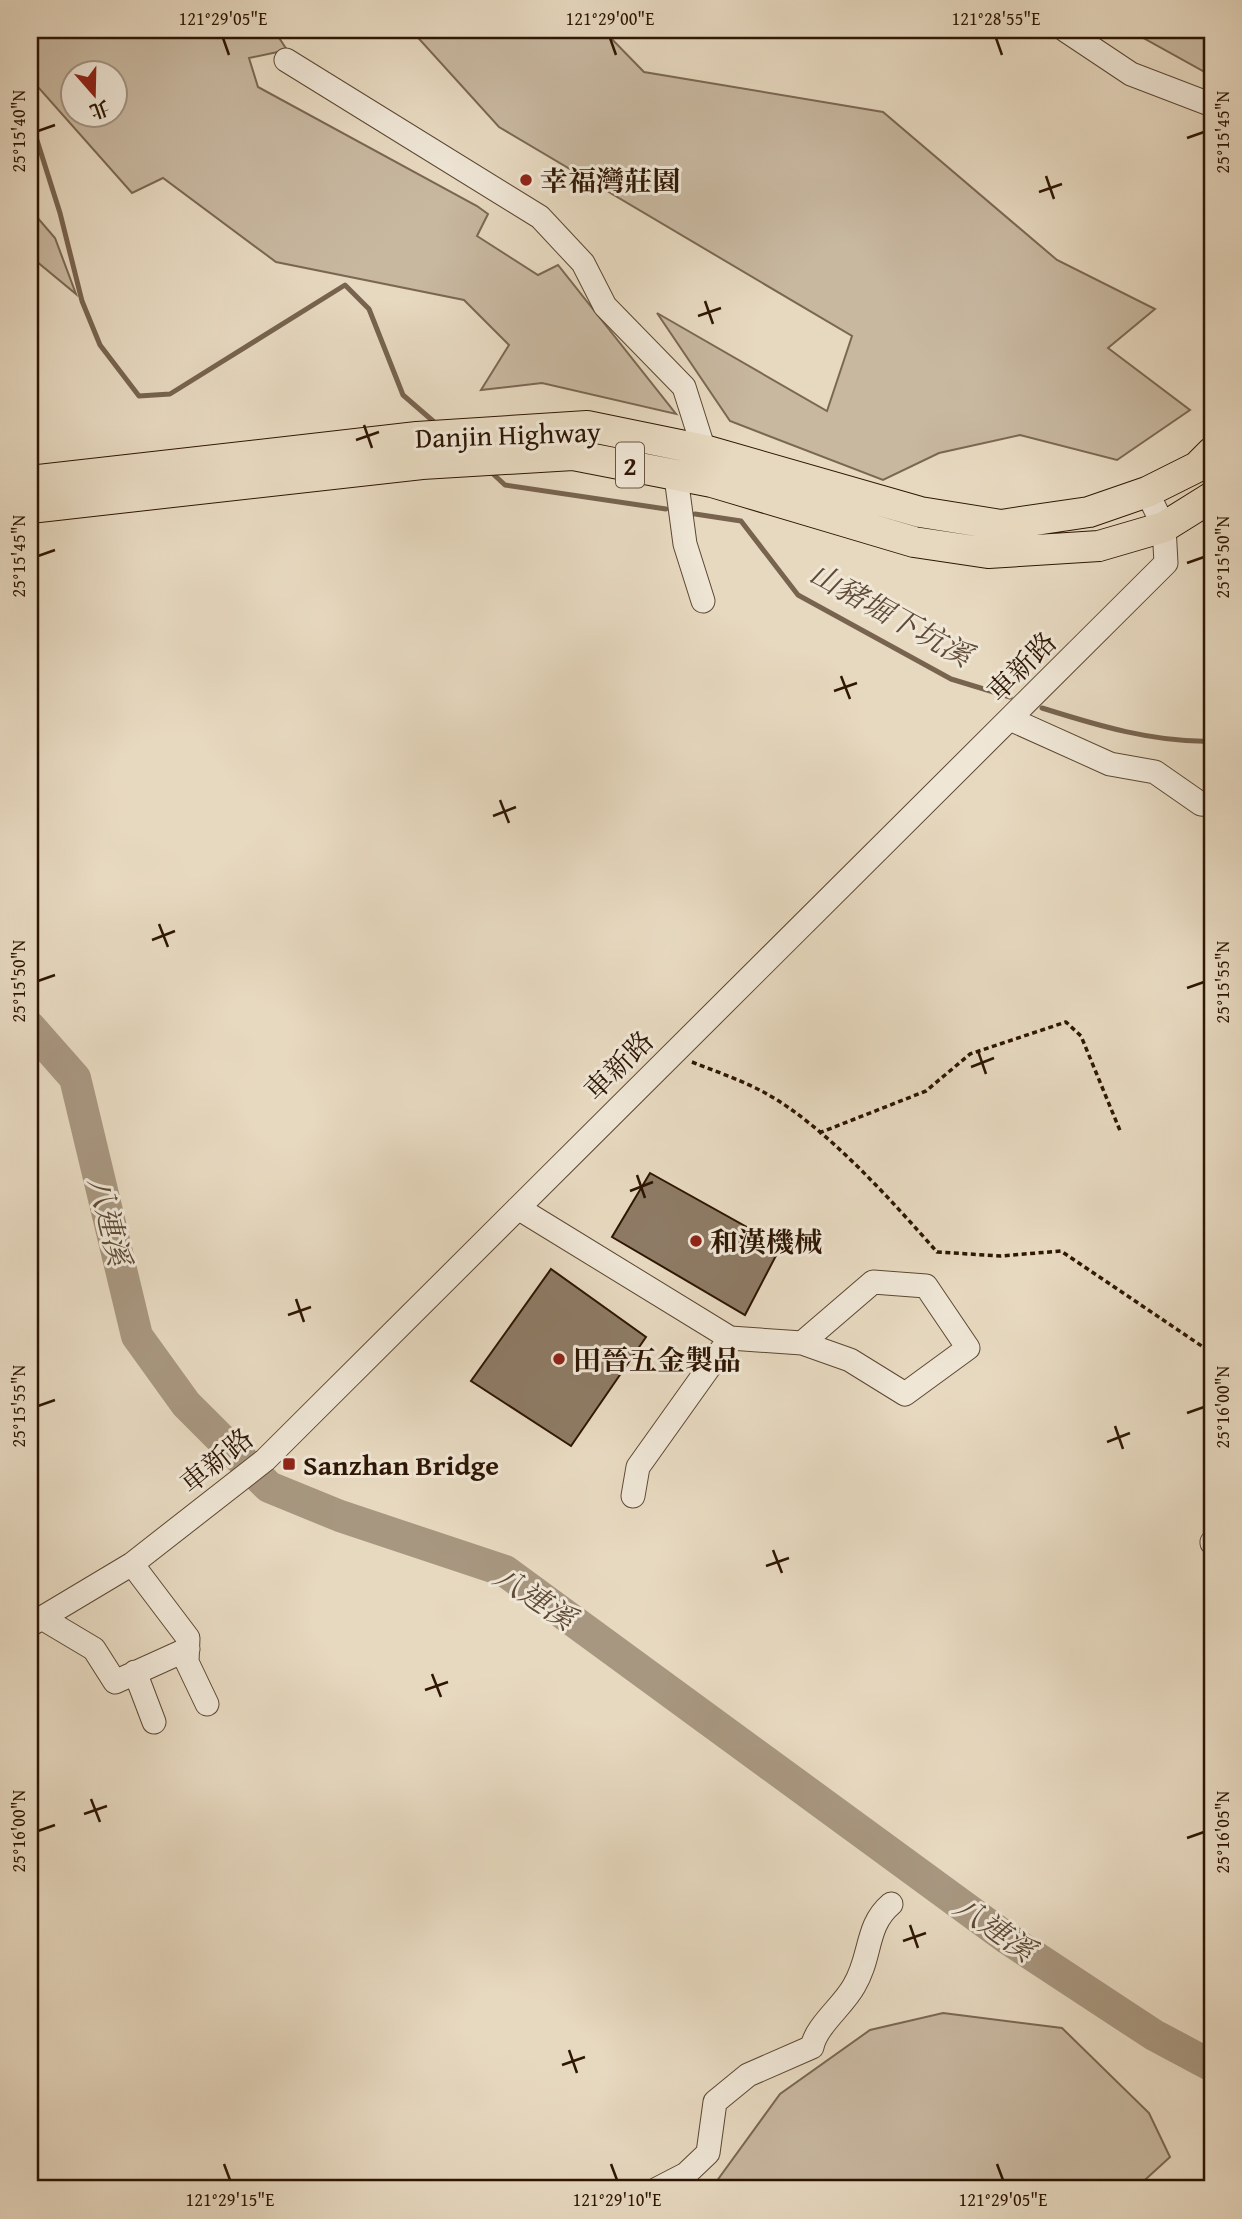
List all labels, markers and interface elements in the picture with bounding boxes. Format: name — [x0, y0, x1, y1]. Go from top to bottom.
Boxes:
text: 121°29'05"E — [179, 5, 267, 32]
text: 121°29'00"E — [566, 5, 654, 32]
text: 121°28'55"E — [952, 5, 1040, 32]
north arrow — [60, 60, 130, 130]
text: 25°15'40"N — [5, 89, 32, 172]
text: 25°15'45"N — [1209, 90, 1236, 173]
text: 北 — [86, 94, 114, 126]
place label: 幸福灣莊園 — [540, 160, 680, 201]
marker: 幸福灣莊園 — [518, 172, 534, 188]
street label: Danjin Highway — [414, 410, 602, 458]
road number: 2 — [616, 442, 644, 488]
text: 25°15'45"N — [5, 514, 32, 597]
text: 25°15'50"N — [1209, 515, 1236, 598]
water label: 山豬堀下坑溪 — [802, 551, 983, 678]
street label: 車新路 — [977, 622, 1065, 710]
text: 25°15'50"N — [5, 939, 32, 1022]
text: 25°15'55"N — [1209, 940, 1236, 1023]
street label: 車新路 — [574, 1021, 662, 1109]
water label: 八連溪 — [78, 1172, 143, 1273]
place label: 和漢機械 — [710, 1221, 822, 1262]
marker: 和漢機械 — [688, 1233, 704, 1249]
place label: 田晉五金製品 — [573, 1339, 741, 1380]
marker: 田晉五金製品 — [551, 1351, 567, 1367]
text: 25°15'55"N — [5, 1364, 32, 1447]
text: 25°16'00"N — [1209, 1365, 1236, 1448]
street label: 車新路 — [170, 1418, 262, 1502]
place label: Sanzhan Bridge — [303, 1444, 499, 1485]
marker: Sanzhan Bridge — [281, 1456, 297, 1472]
water label: 八連溪 — [485, 1554, 587, 1642]
text: 25°16'00"N — [5, 1789, 32, 1872]
text: 25°16'05"N — [1209, 1790, 1236, 1873]
water label: 八連溪 — [946, 1884, 1047, 1974]
text: 121°29'15"E — [186, 2186, 274, 2213]
text: 121°29'10"E — [573, 2186, 661, 2213]
text: 121°29'05"E — [959, 2186, 1047, 2213]

